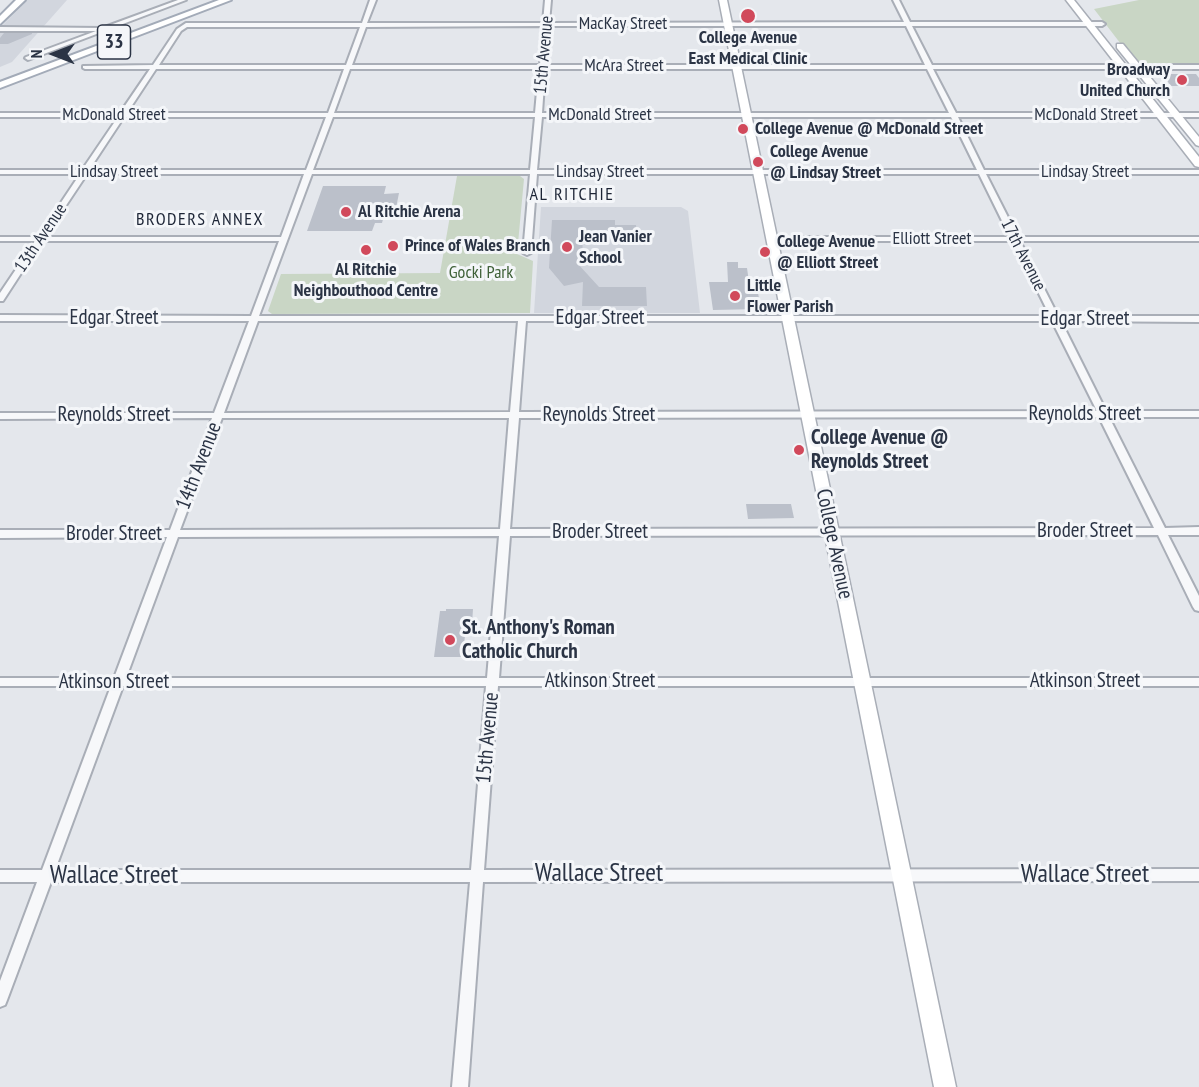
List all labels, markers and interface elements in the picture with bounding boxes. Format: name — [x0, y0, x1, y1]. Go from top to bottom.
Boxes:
marker: College Avenue East Medical Clinic — [739, 7, 757, 25]
street label: MacKay Street — [579, 13, 667, 35]
street label: 15th Avenue — [530, 15, 558, 95]
north arrow — [24, 24, 84, 84]
road number: 33 — [98, 25, 130, 59]
place label: College Avenue East Medical Clinic — [689, 27, 807, 70]
text: N — [26, 50, 46, 58]
street label: McAra Street — [584, 55, 664, 77]
place label: Broadway United Church — [1080, 59, 1170, 101]
marker: Broadway United Church — [1175, 73, 1189, 87]
street label: McDonald Street — [62, 104, 166, 126]
street label: McDonald Street — [548, 104, 652, 126]
street label: McDonald Street — [1034, 104, 1138, 126]
place label: College Avenue @ McDonald Street — [755, 118, 983, 140]
marker: College Avenue @ McDonald Street — [736, 122, 750, 136]
place label: College Avenue @ Lindsay Street — [770, 141, 881, 184]
marker: College Avenue @ Lindsay Street — [751, 155, 765, 169]
street label: Lindsay Street — [70, 161, 158, 183]
street label: Lindsay Street — [556, 161, 644, 183]
street label: Lindsay Street — [1041, 161, 1129, 183]
district label: AL RITCHIE — [530, 184, 614, 206]
street label: 13th Avenue — [10, 199, 72, 277]
place label: Al Ritchie Arena — [358, 201, 461, 223]
marker: Al Ritchie Arena — [339, 205, 353, 219]
district label: BRODERS ANNEX — [136, 209, 264, 231]
street label: 17th Avenue — [996, 215, 1050, 295]
place label: Jean Vanier School — [579, 226, 652, 268]
street label: Elliott Street — [893, 228, 971, 250]
place label: College Avenue @ Elliott Street — [777, 231, 878, 274]
place label: Prince of Wales Branch — [405, 235, 550, 257]
marker: Prince of Wales Branch — [386, 239, 400, 253]
marker: Jean Vanier School — [560, 240, 574, 254]
marker: Al Ritchie Neighbouthood Centre — [359, 243, 373, 257]
marker: College Avenue @ Elliott Street — [758, 245, 772, 259]
place label: Al Ritchie Neighbouthood Centre — [294, 259, 438, 302]
park label: Gocki Park — [449, 262, 513, 284]
place label: Little Flower Parish — [747, 275, 833, 318]
marker: Little Flower Parish — [728, 289, 742, 303]
street label: Edgar Street — [69, 305, 159, 331]
street label: Edgar Street — [555, 305, 645, 331]
street label: Edgar Street — [1040, 306, 1130, 332]
street label: Reynolds Street — [1029, 401, 1141, 427]
street label: Reynolds Street — [58, 402, 170, 428]
street label: Reynolds Street — [543, 402, 655, 428]
street label: 14th Avenue — [171, 419, 227, 513]
place label: College Avenue @ Reynolds Street — [811, 425, 948, 475]
marker: College Avenue @ Reynolds Street — [792, 443, 806, 457]
street label: College Avenue — [810, 487, 858, 601]
street label: Broder Street — [1037, 518, 1133, 544]
street label: Broder Street — [552, 519, 648, 545]
street label: Broder Street — [66, 521, 162, 547]
place label: St. Anthony's Roman Catholic Church — [462, 615, 615, 665]
marker: St. Anthony's Roman Catholic Church — [443, 633, 457, 647]
street label: Atkinson Street — [545, 668, 655, 694]
street label: Atkinson Street — [1030, 668, 1140, 694]
street label: Atkinson Street — [59, 669, 169, 695]
street label: 15th Avenue — [471, 691, 505, 785]
street label: Wallace Street — [535, 858, 663, 890]
street label: Wallace Street — [1021, 859, 1149, 891]
street label: Wallace Street — [50, 860, 178, 892]

